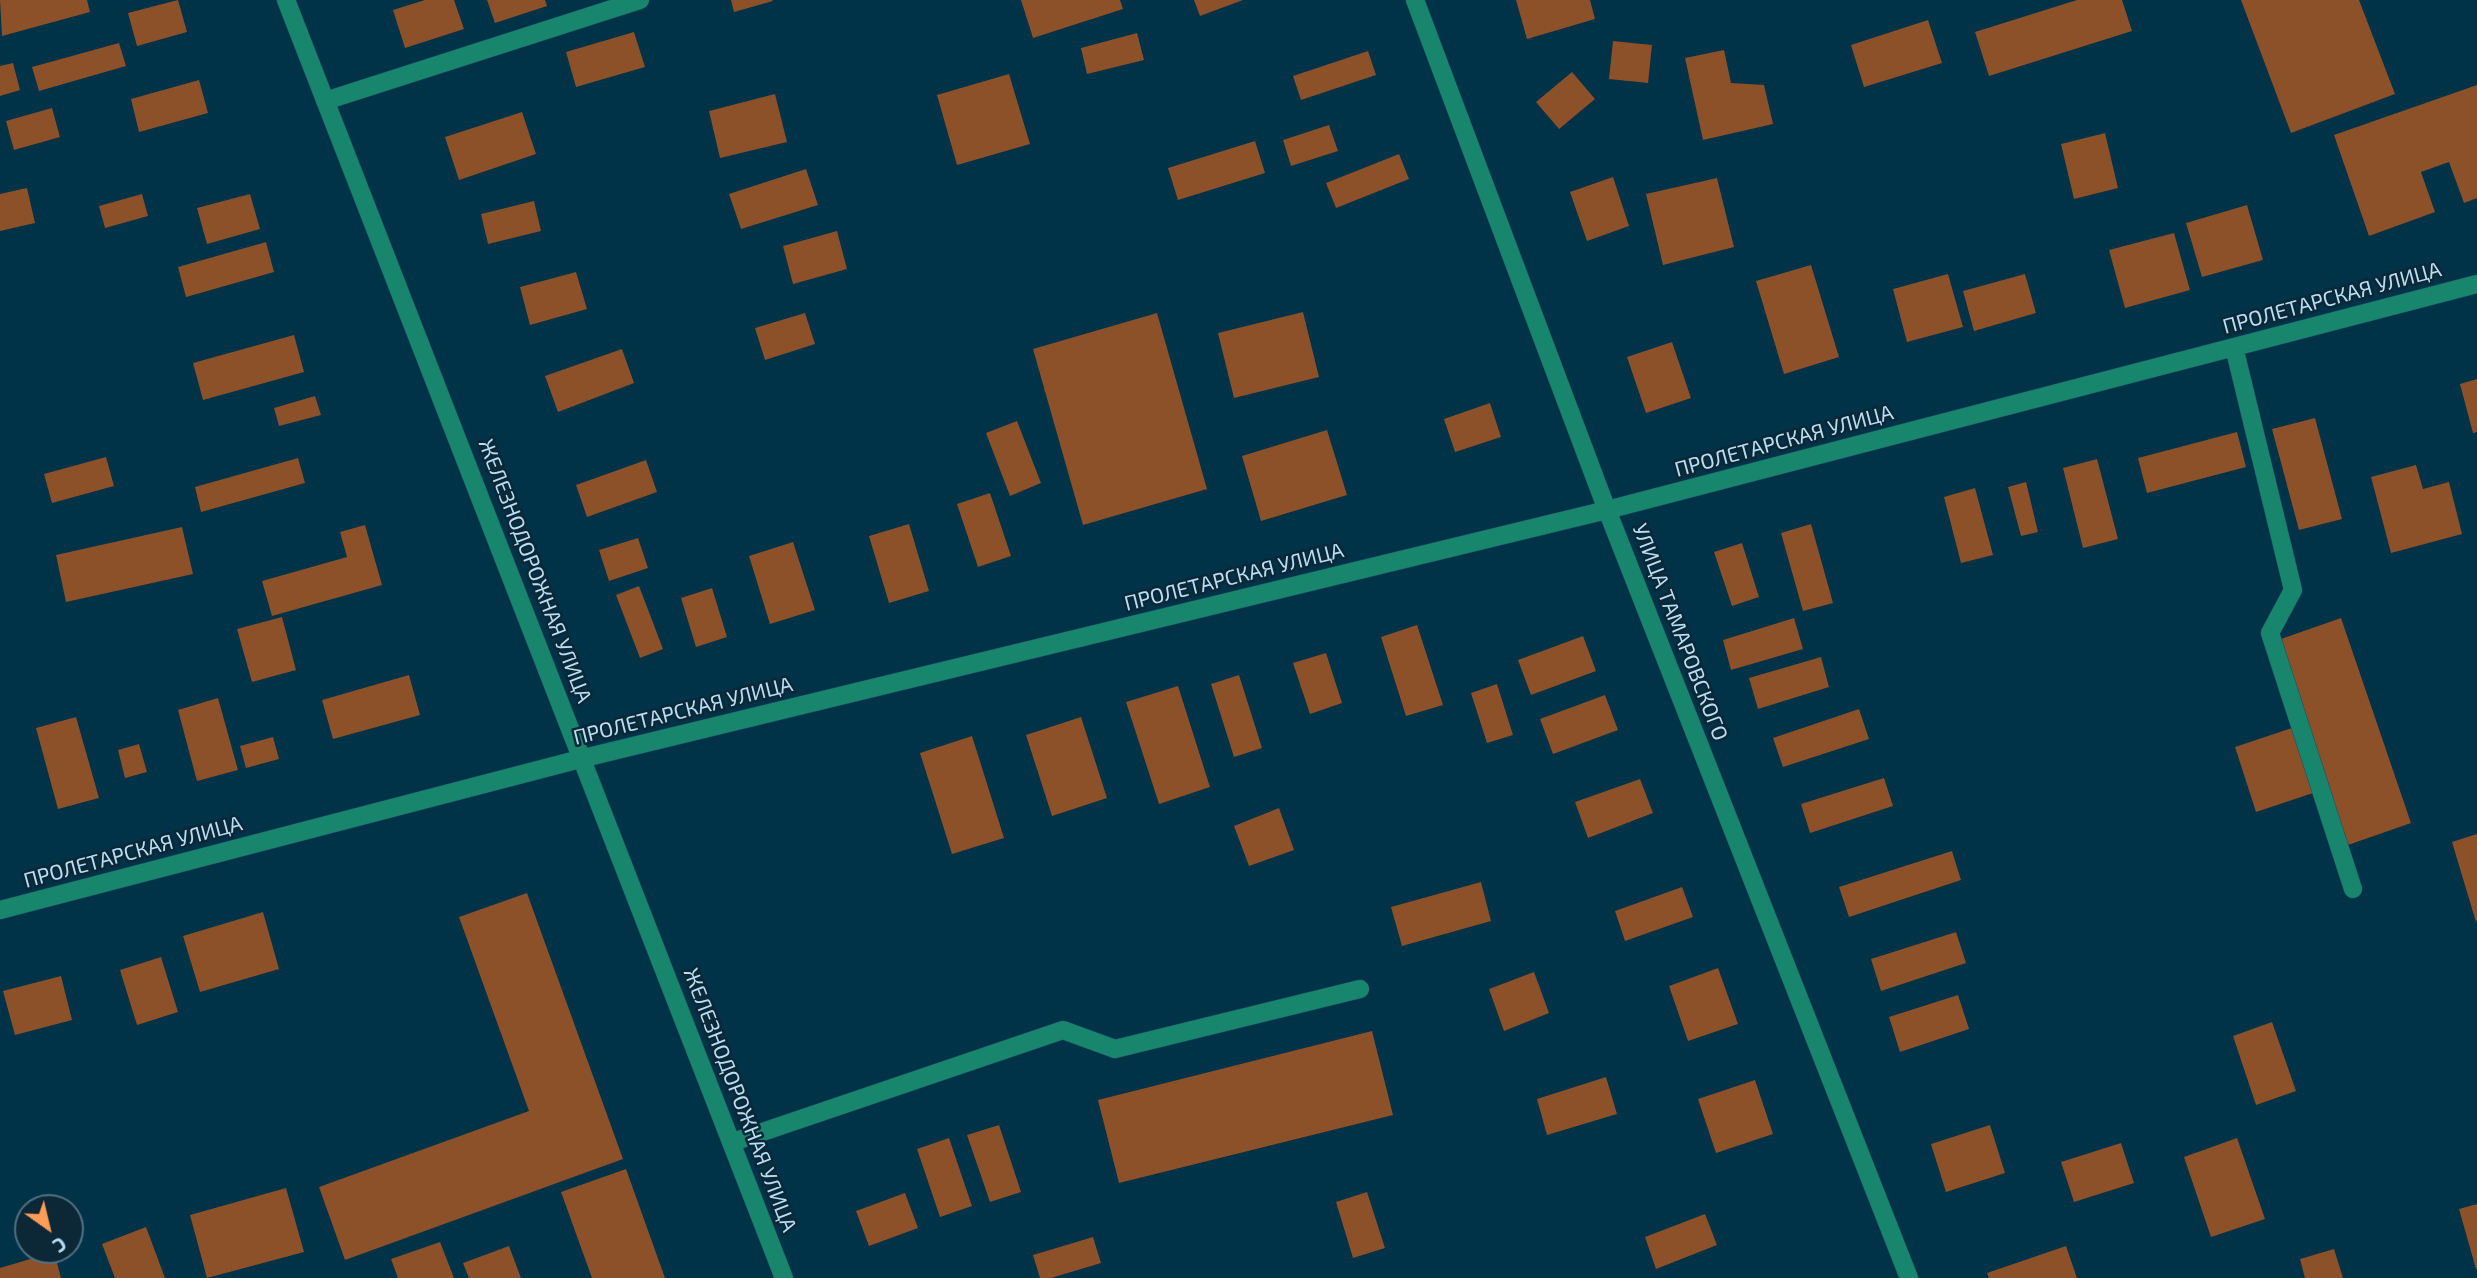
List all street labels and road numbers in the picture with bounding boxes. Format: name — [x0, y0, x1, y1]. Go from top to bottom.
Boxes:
street label: ПРОЛЕТАРСКАЯ УЛИЦА — [2220, 257, 2444, 339]
street label: ПРОЛЕТАРСКАЯ УЛИЦА — [1672, 400, 1896, 482]
street label: ЖЕЛЕЗНОДОРОЖНАЯ УЛИЦА — [473, 436, 597, 706]
street label: УЛИЦА ТАМАРОВСКОГО — [1627, 520, 1733, 744]
street label: ПРОЛЕТАРСКАЯ УЛИЦА — [1122, 538, 1346, 616]
street label: ПРОЛЕТАРСКАЯ УЛИЦА — [571, 672, 795, 750]
street label: ПРОЛЕТАРСКАЯ УЛИЦА — [21, 811, 245, 893]
street label: ЖЕЛЕЗНОДОРОЖНАЯ УЛИЦА — [678, 965, 802, 1235]

